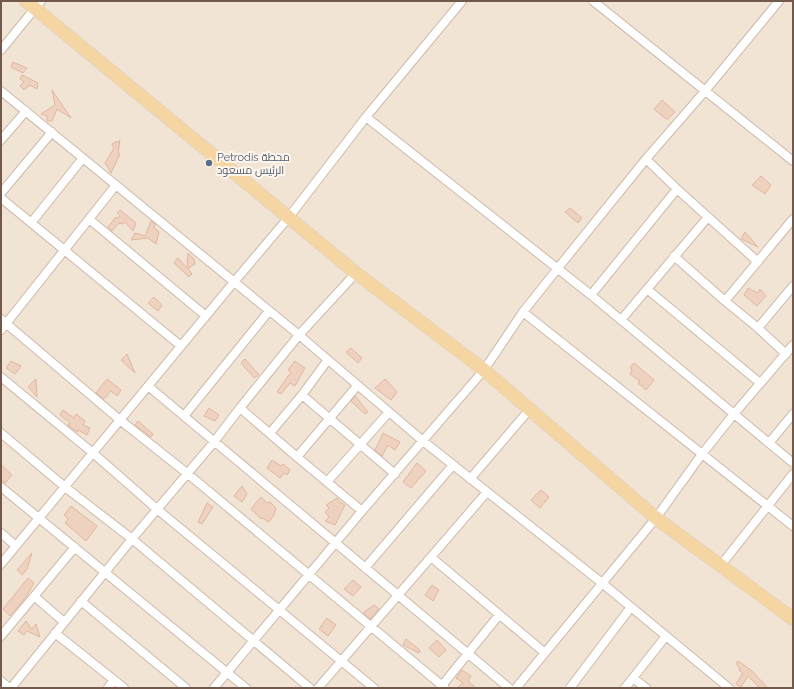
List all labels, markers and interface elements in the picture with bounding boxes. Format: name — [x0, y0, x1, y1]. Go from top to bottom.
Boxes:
place label: Petrodis محطة الرئيس مسعود — [217, 151, 290, 177]
marker: Petrodis محطة الرئيس مسعود — [204, 158, 214, 168]

